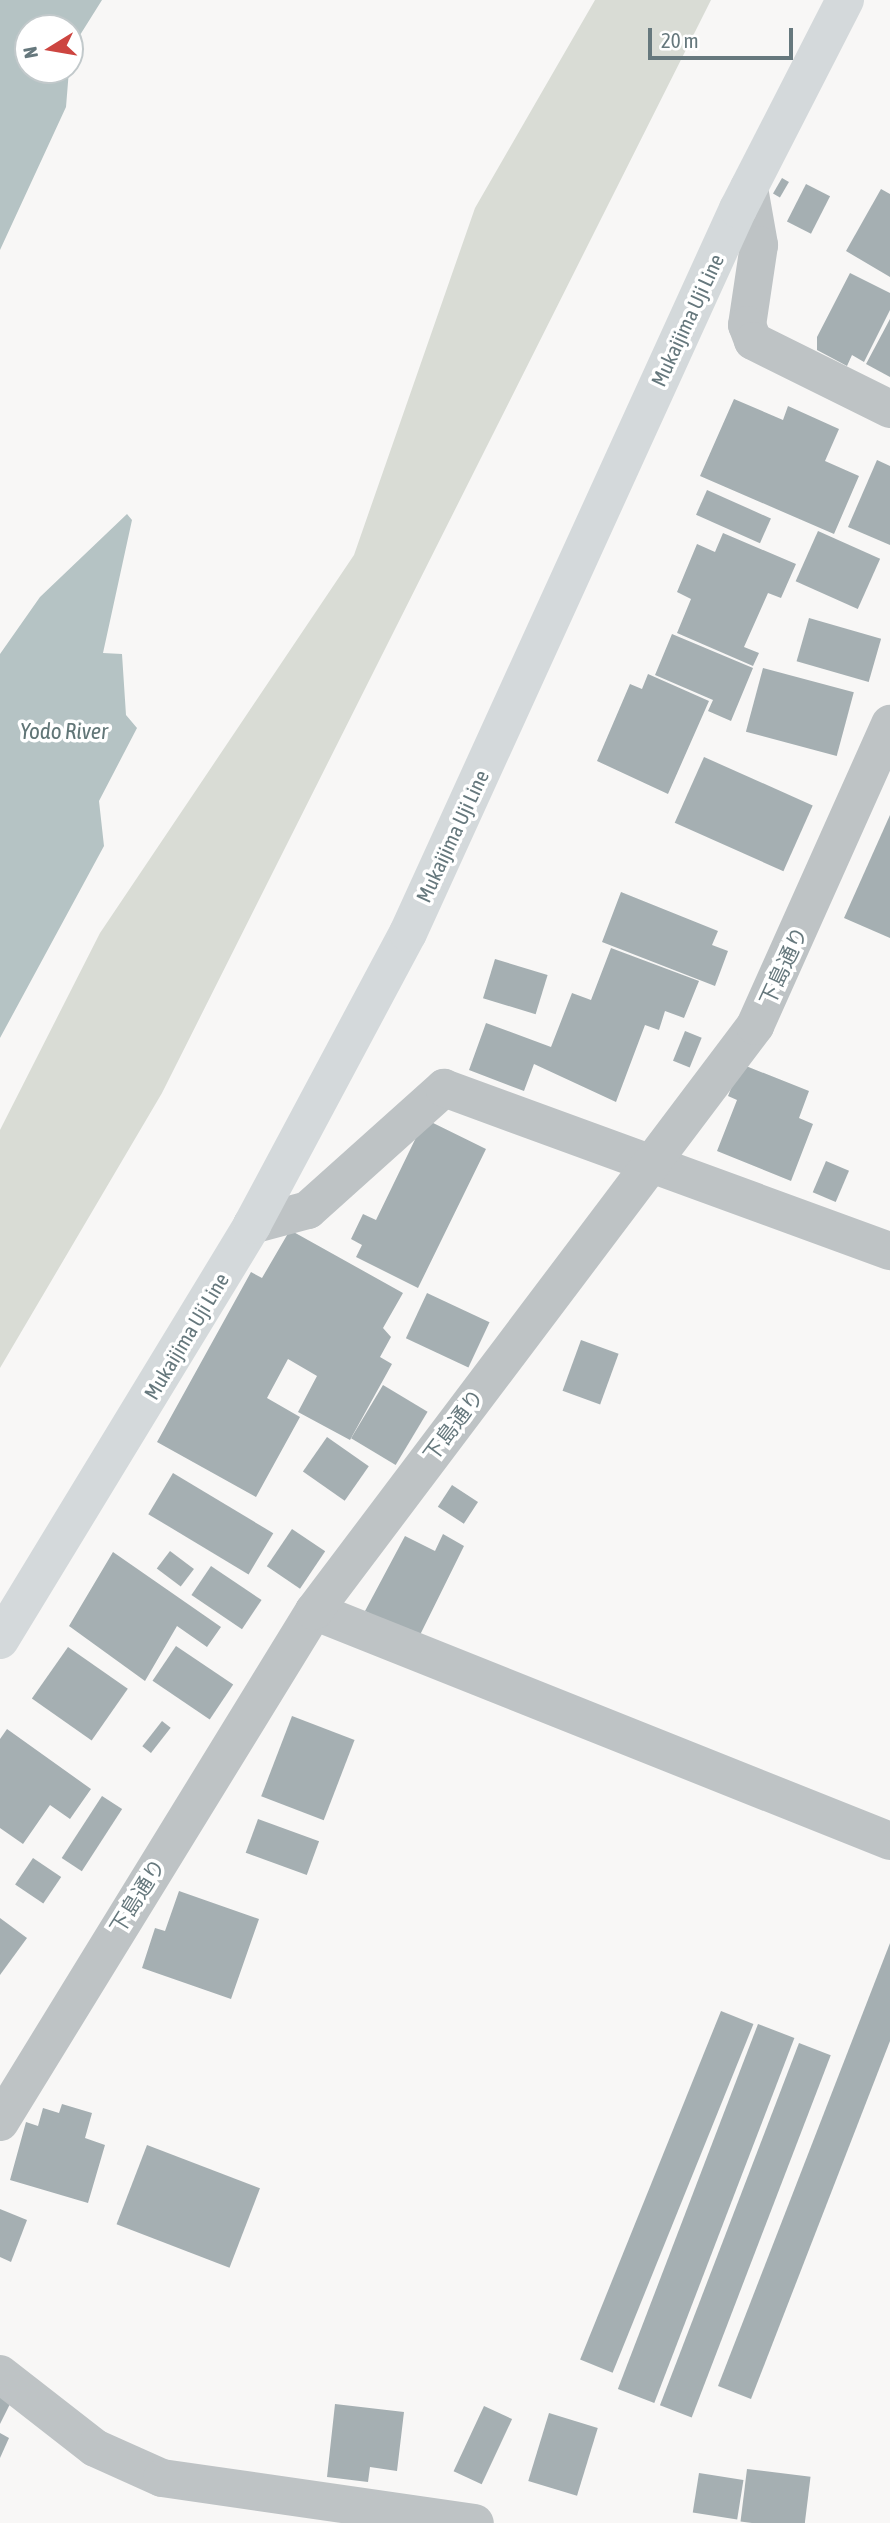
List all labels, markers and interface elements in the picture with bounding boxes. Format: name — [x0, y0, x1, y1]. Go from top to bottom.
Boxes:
north arrow — [14, 14, 84, 84]
scale bar — [652, 14, 797, 58]
text: 20 m — [661, 28, 699, 52]
text: N — [18, 45, 42, 60]
street label: Mukaijima Uji Line — [645, 250, 729, 390]
water label: Yodo River — [20, 717, 108, 745]
street label: Mukaijima Uji Line — [410, 766, 494, 906]
street label: 下島通り — [754, 923, 812, 1009]
street label: Mukaijima Uji Line — [138, 1268, 234, 1404]
street label: 下島通り — [418, 1384, 488, 1466]
street label: 下島通り — [104, 1854, 170, 1938]

